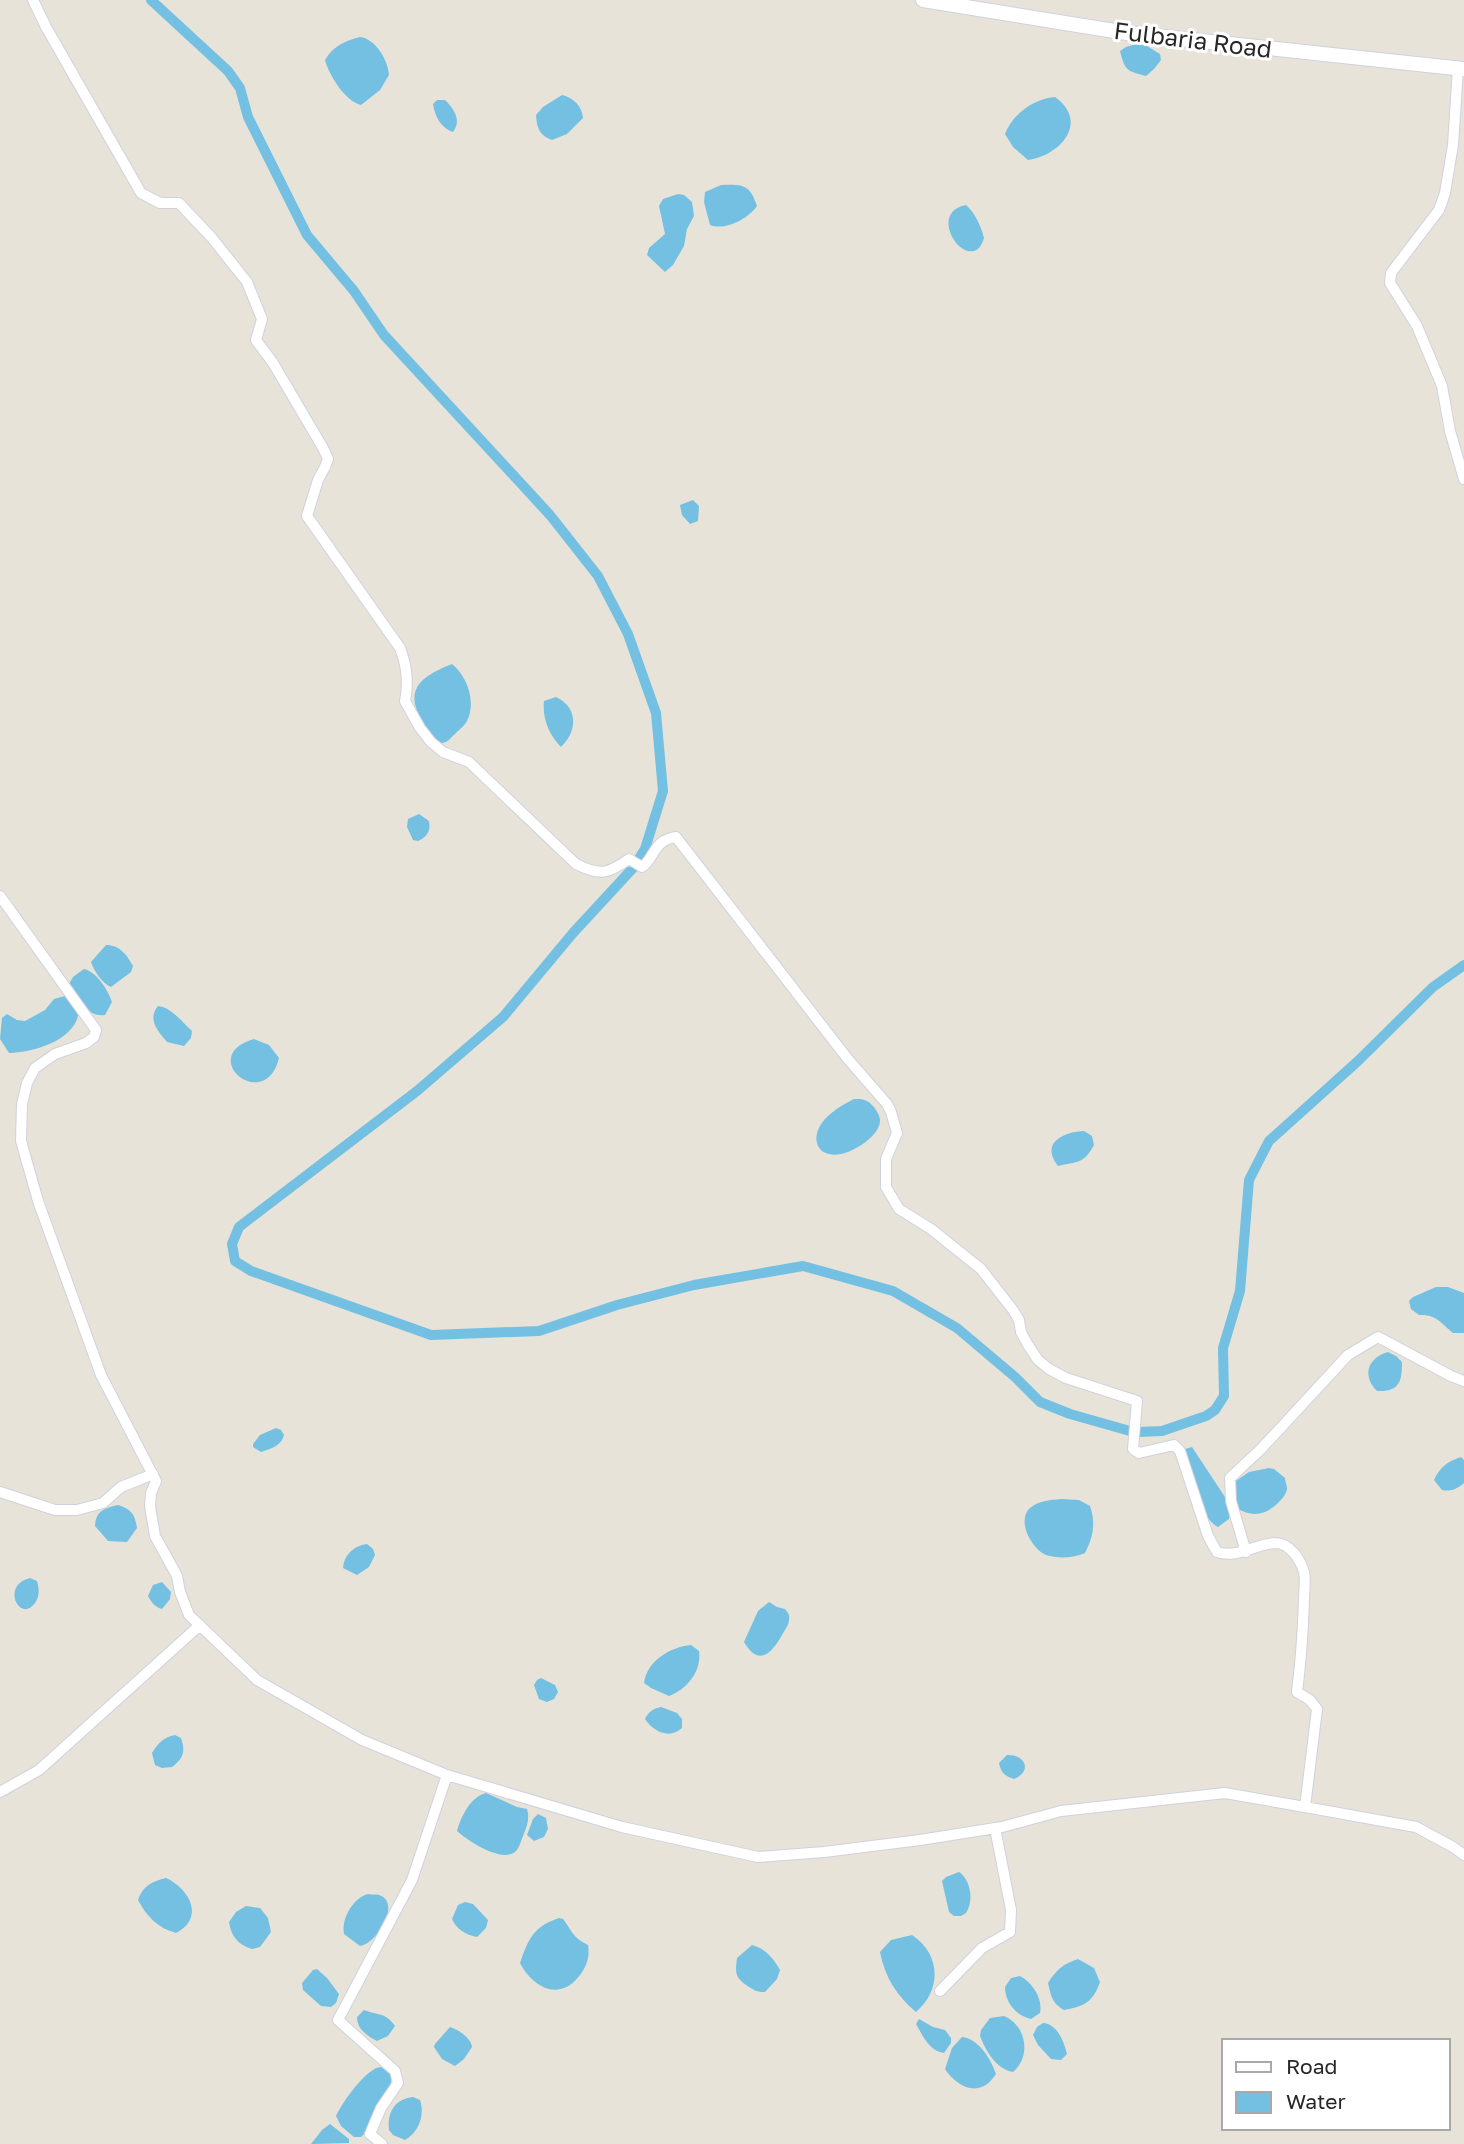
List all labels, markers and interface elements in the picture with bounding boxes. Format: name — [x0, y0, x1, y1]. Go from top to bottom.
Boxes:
street label: Fulbaria Road — [1112, 15, 1274, 63]
legend — [1222, 2039, 1450, 2130]
text: Road — [1286, 2053, 1337, 2079]
text: Water — [1286, 2088, 1346, 2114]

